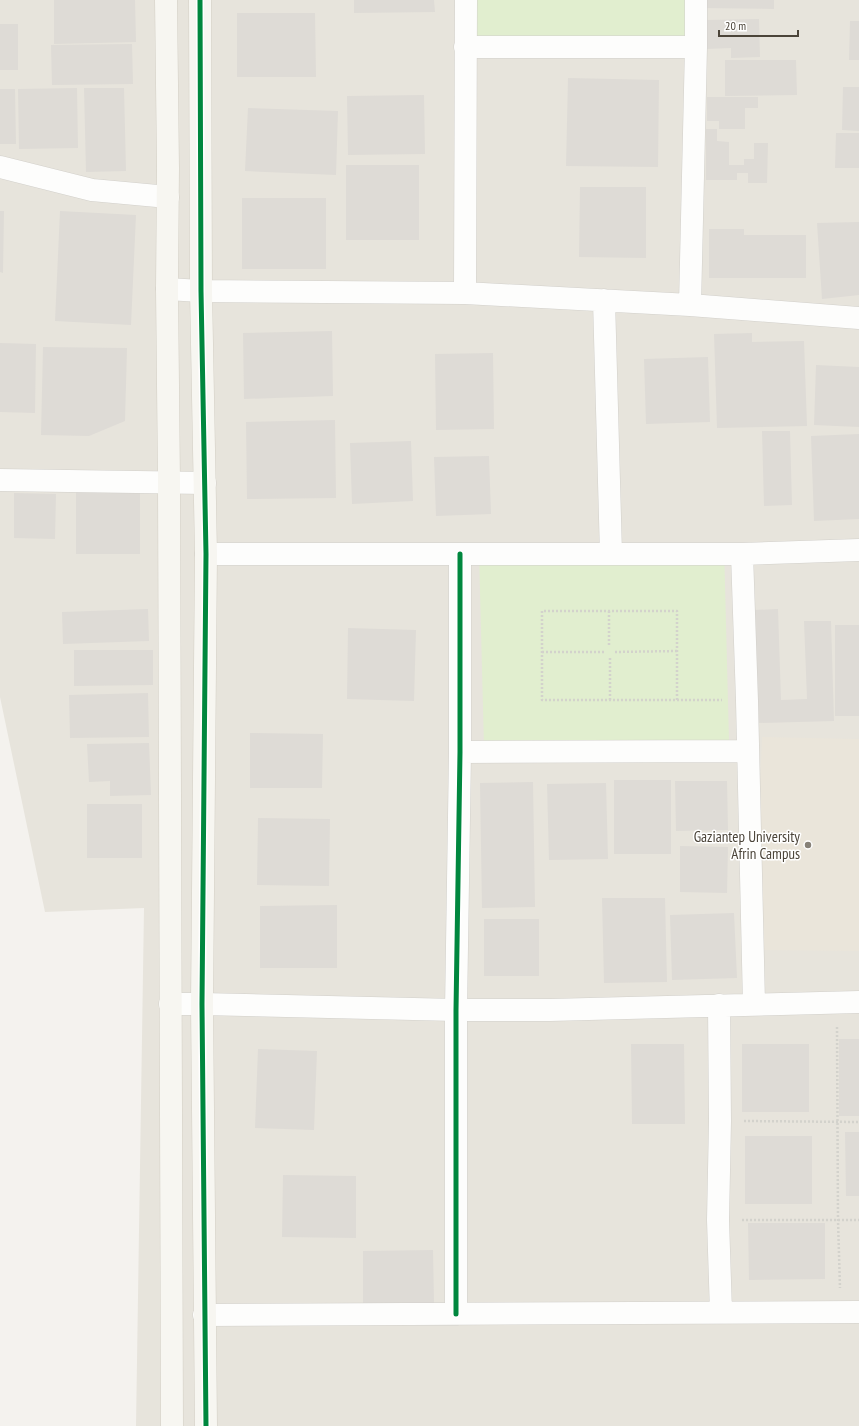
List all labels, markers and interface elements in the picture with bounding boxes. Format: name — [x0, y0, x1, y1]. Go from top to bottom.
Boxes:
scale bar — [719, 12, 798, 38]
text: 20 m — [725, 18, 746, 33]
place label: Gaziantep University Afrin Campus — [694, 827, 800, 863]
marker: Gaziantep University Afrin Campus — [803, 840, 813, 850]

